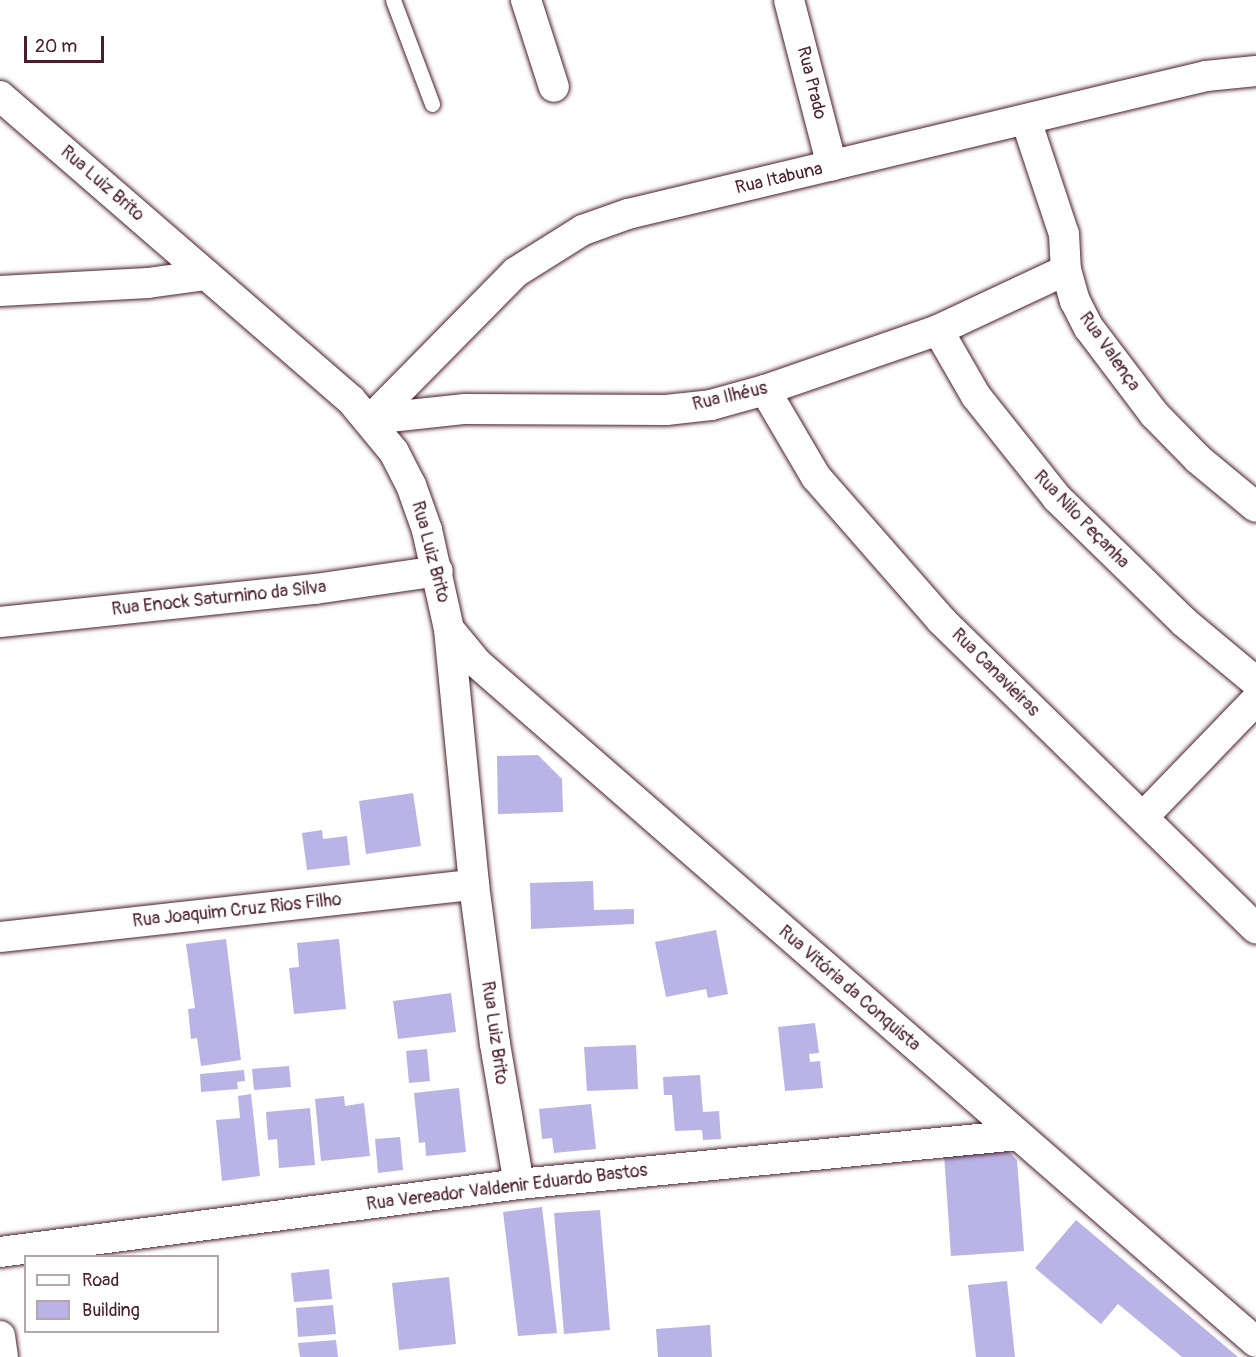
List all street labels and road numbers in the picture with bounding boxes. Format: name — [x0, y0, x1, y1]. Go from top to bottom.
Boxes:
street label: Rua Prado — [792, 44, 830, 122]
street label: Rua Luiz Brito — [56, 142, 148, 226]
street label: Rua Itabuna — [733, 158, 825, 200]
street label: Rua Valença — [1074, 308, 1144, 396]
street label: Rua Ilhéus — [690, 378, 770, 416]
street label: Rua Nilo Peçanha — [1029, 466, 1133, 574]
street label: Rua Luiz Brito — [406, 499, 454, 605]
street label: Rua Enock Saturnino da Silva — [111, 577, 327, 621]
street label: Rua Canavieiras — [947, 625, 1043, 721]
street label: Rua Joaquim Cruz Rios Filho — [131, 889, 343, 933]
street label: Rua Vitória da Conquista — [774, 921, 924, 1057]
street label: Rua Luiz Brito — [476, 980, 512, 1086]
street label: Rua Vereador Valdenir Eduardo Bastos — [365, 1160, 649, 1216]

